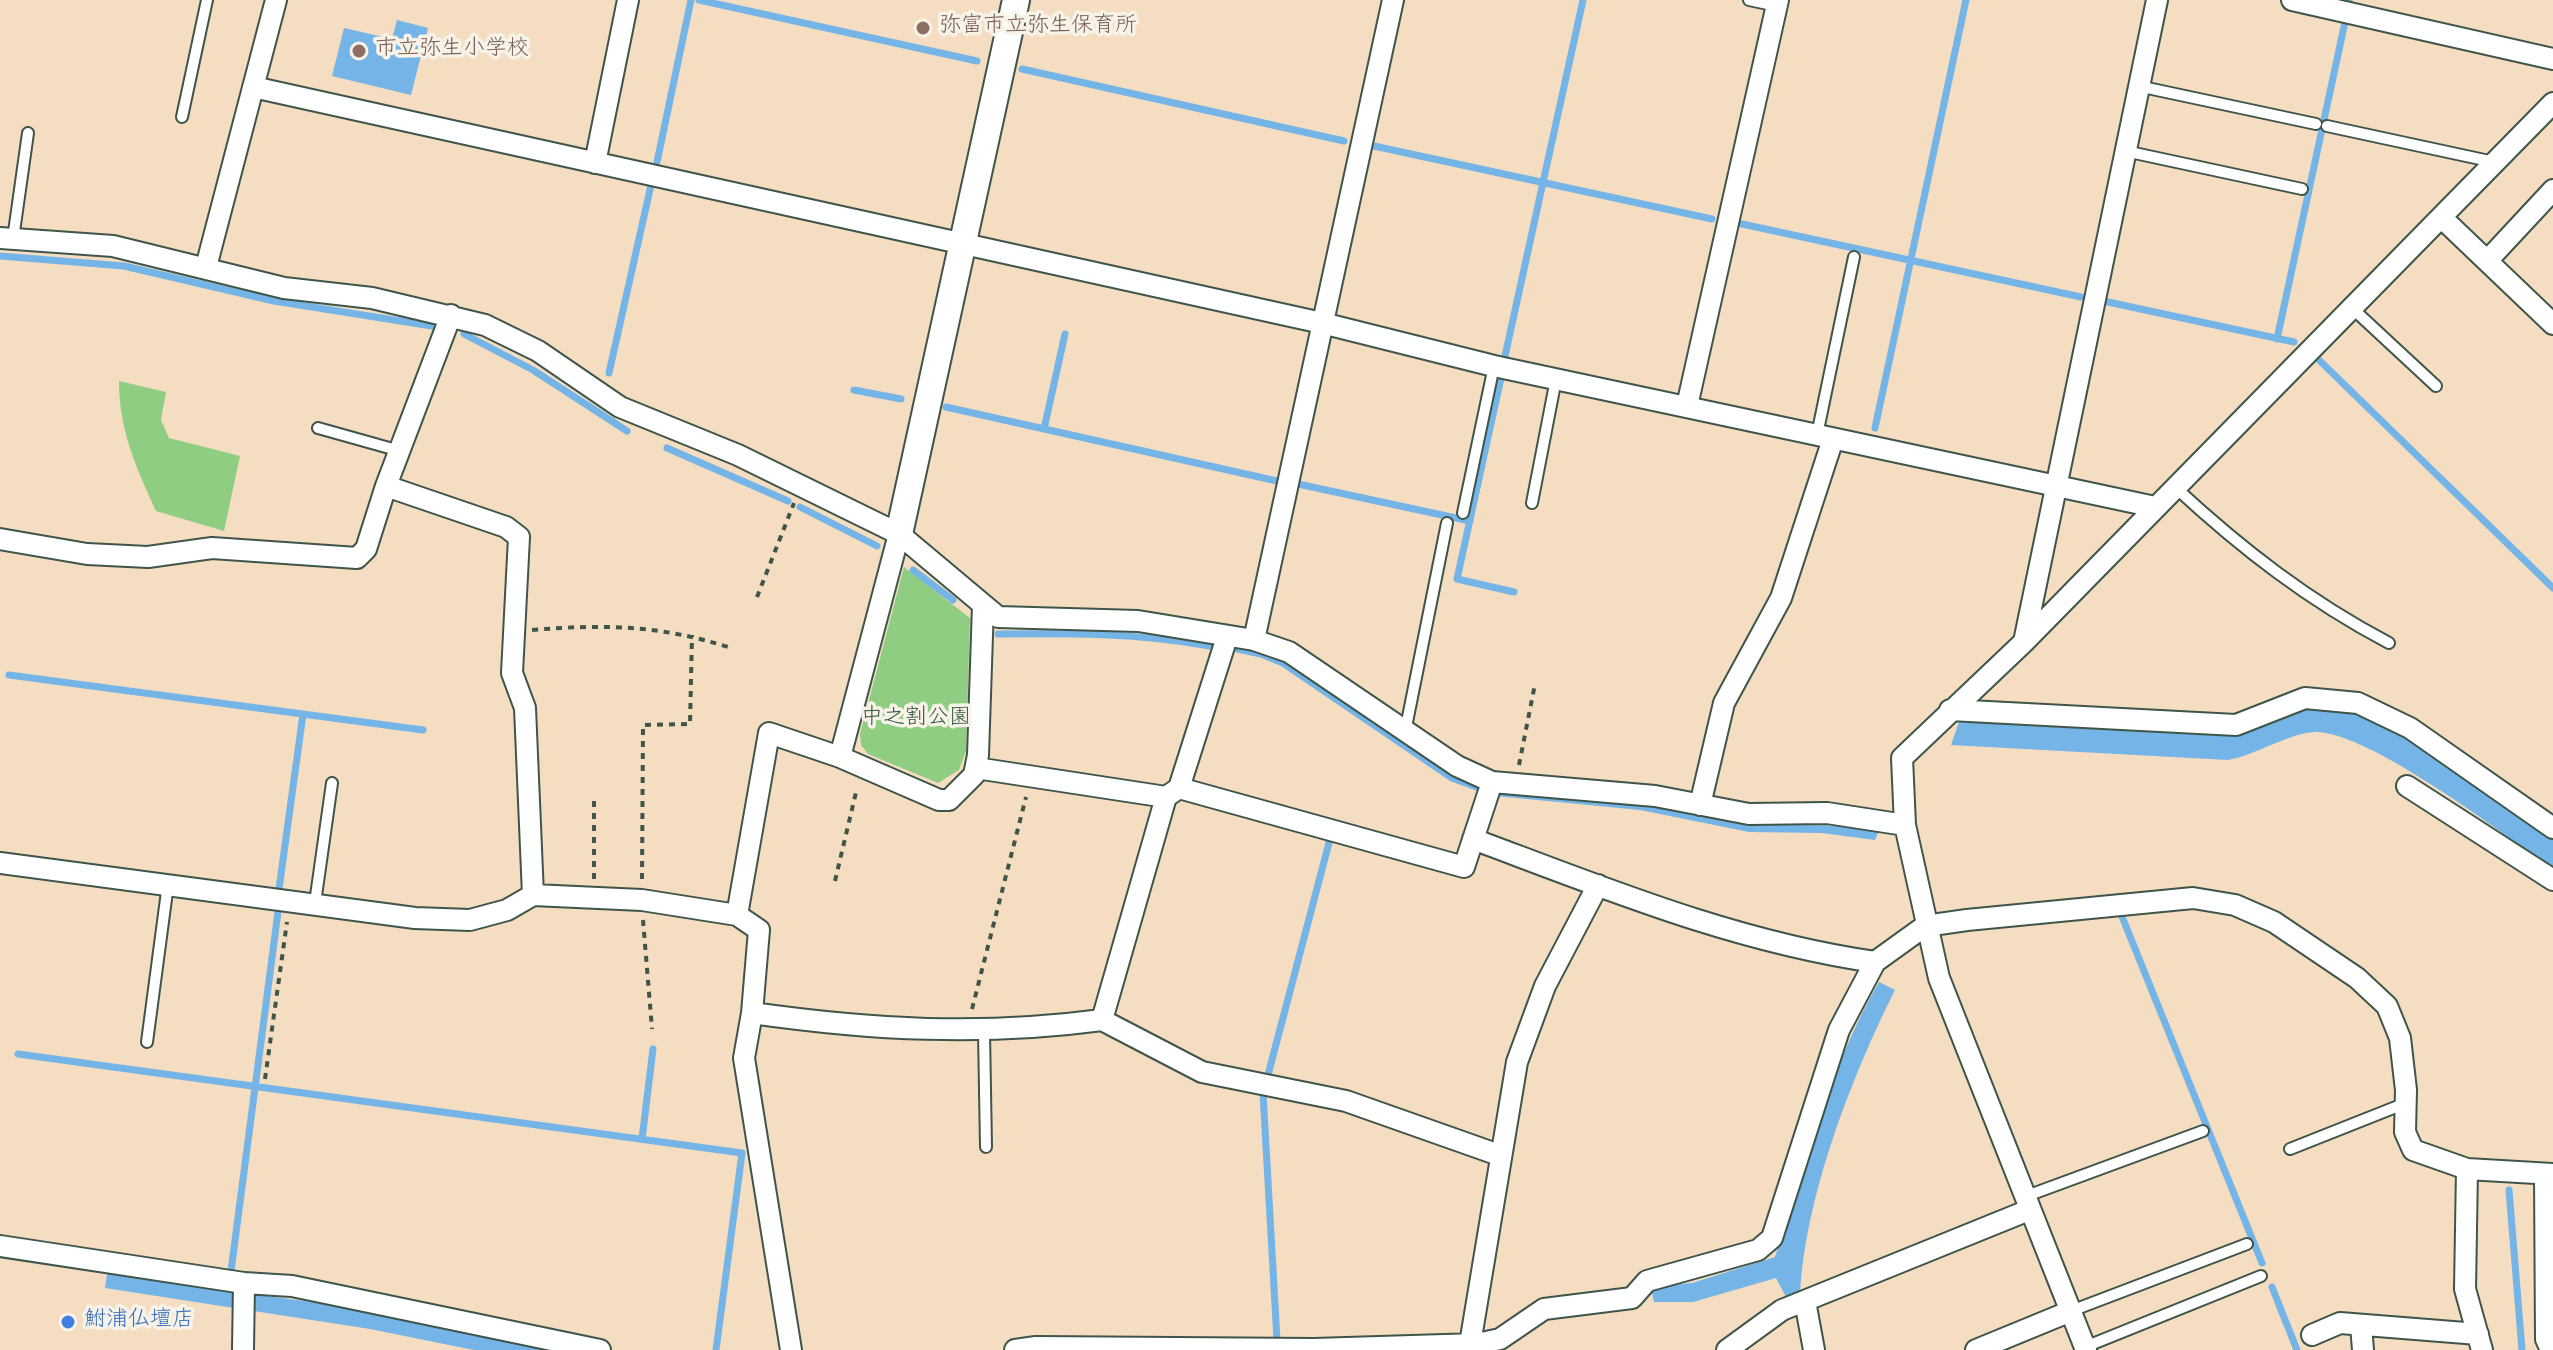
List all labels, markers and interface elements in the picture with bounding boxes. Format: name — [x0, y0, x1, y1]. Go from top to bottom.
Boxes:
place label: 弥富市立弥生保育所 — [939, 15, 1137, 41]
marker: 弥富市立弥生保育所 — [914, 19, 932, 37]
place label: 市立弥生小学校 — [375, 38, 529, 64]
marker: 市立弥生小学校 — [350, 42, 368, 60]
park label: 中之割公園 — [861, 707, 971, 733]
place label: 鮒浦仏壇店 — [84, 1309, 194, 1335]
marker: 鮒浦仏壇店 — [59, 1313, 77, 1331]

